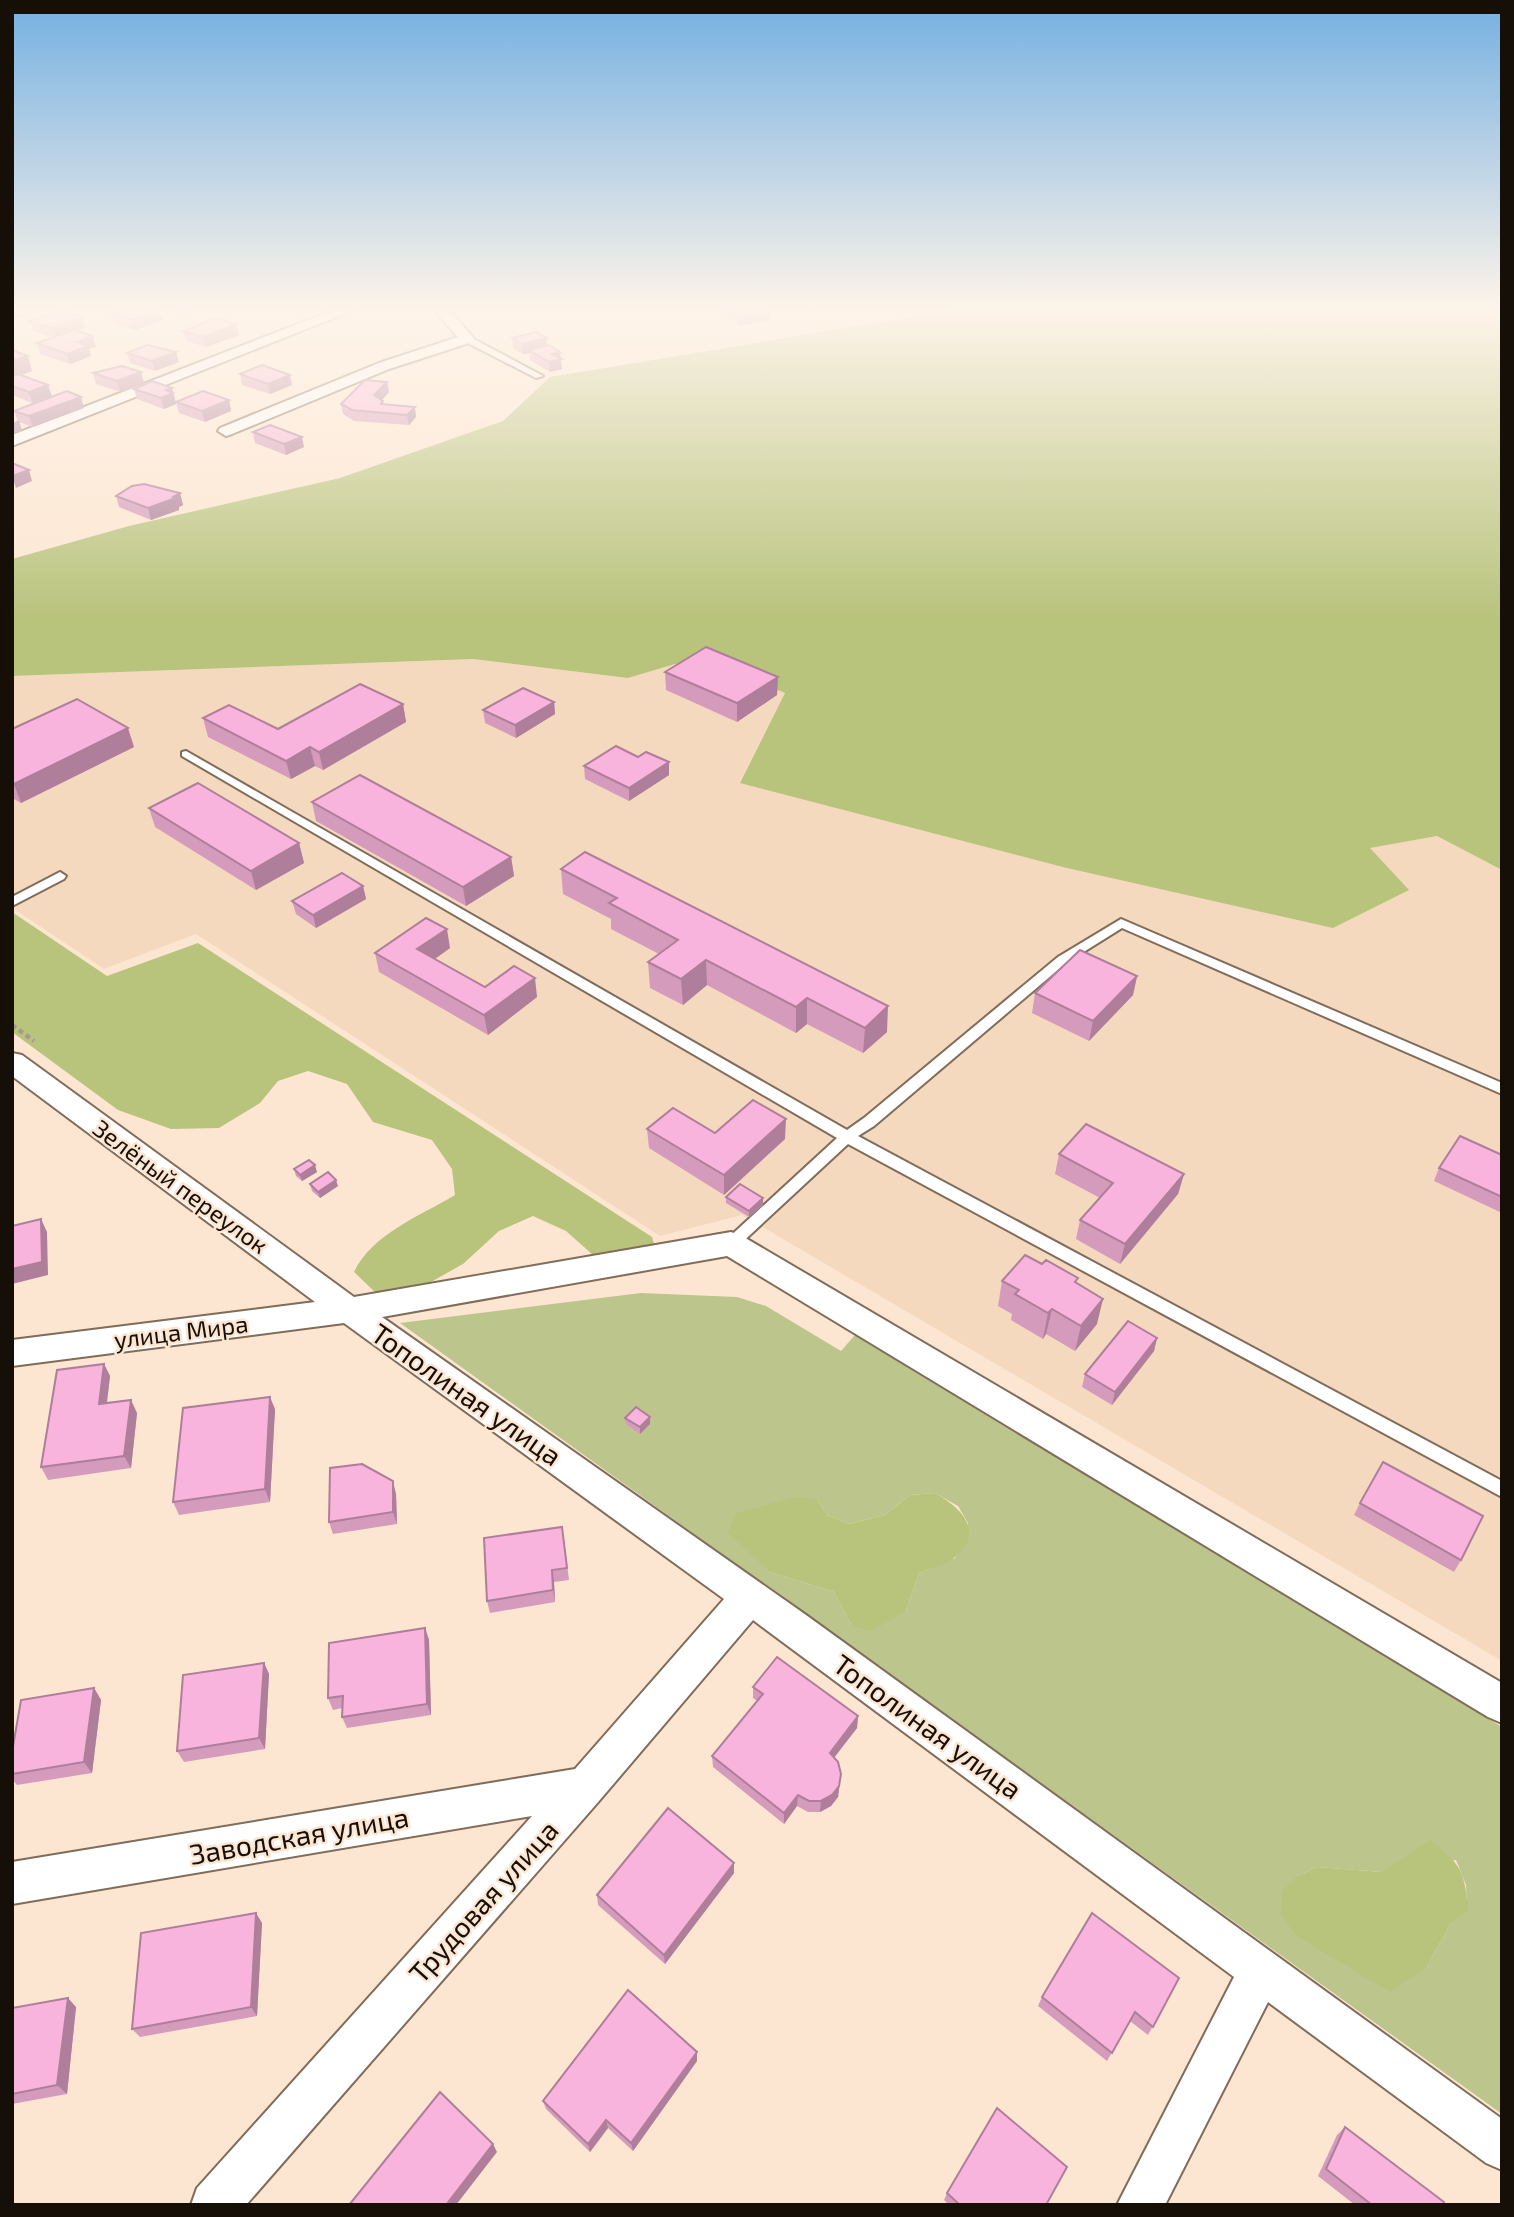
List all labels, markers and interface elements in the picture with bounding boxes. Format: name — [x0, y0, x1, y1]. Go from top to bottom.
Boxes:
street label: Зелёный переулок — [87, 1113, 274, 1260]
street label: улица Мира — [112, 1308, 250, 1355]
street label: Тополиная улица — [365, 1316, 569, 1472]
street label: Тополиная улица — [827, 1646, 1029, 1806]
street label: Заводская улица — [187, 1799, 411, 1871]
street label: Трудовая улица — [401, 1813, 565, 1989]

